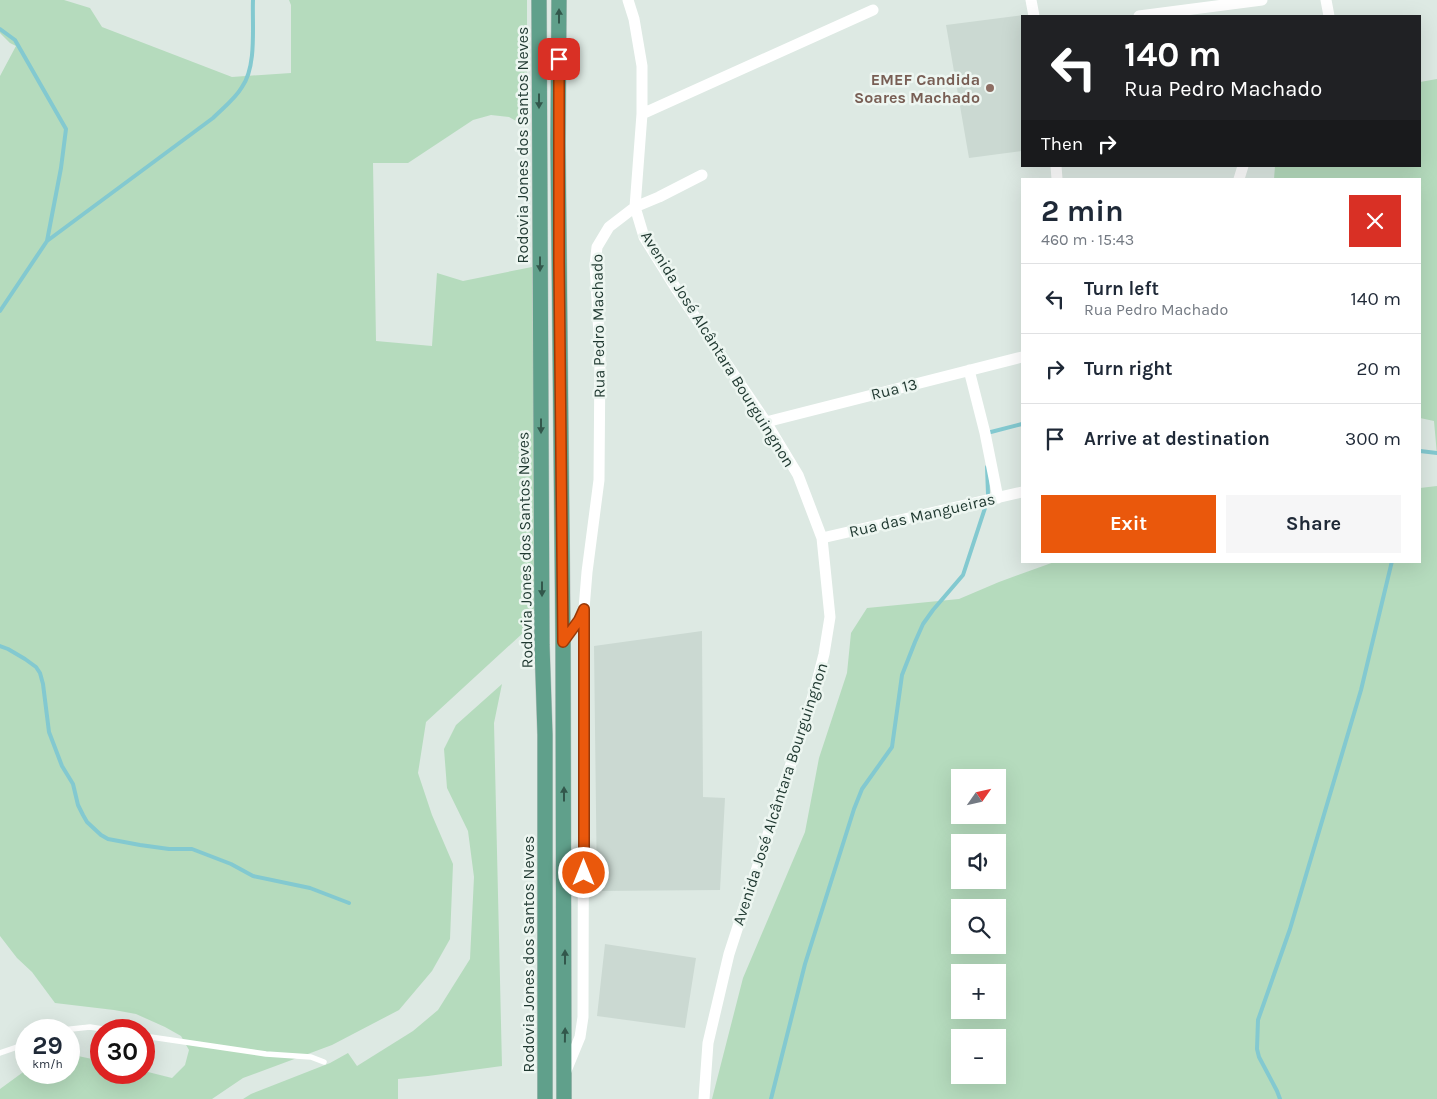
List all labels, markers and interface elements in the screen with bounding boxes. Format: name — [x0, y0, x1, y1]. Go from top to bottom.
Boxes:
one-way arrow — [555, 8, 563, 24]
street label: Rodovia Jones dos Santos Neves — [513, 27, 532, 263]
text: 140 m — [1124, 34, 1222, 75]
icon: left — [1041, 35, 1106, 100]
pin — [538, 38, 580, 80]
icon: arrive — [545, 45, 573, 73]
place label: EMEF Candida Soares Machado — [854, 70, 980, 107]
text: Rua Pedro Machado — [1124, 76, 1322, 102]
marker: EMEF Candida Soares Machado — [984, 82, 996, 94]
one-way arrow — [535, 93, 543, 109]
icon: right — [1093, 130, 1121, 158]
text: Then — [1041, 133, 1083, 155]
text: 2 min — [1041, 193, 1124, 229]
button: close — [1349, 195, 1401, 247]
street label: Avenida José Alcântara Bourguingnon — [637, 227, 799, 471]
text: 460 m · 15:43 — [1041, 230, 1134, 249]
street label: Rua Pedro Machado — [587, 254, 609, 398]
one-way arrow — [536, 256, 544, 272]
text: Turn left — [1084, 278, 1159, 300]
icon: left — [1041, 285, 1069, 313]
text: 140 m — [1351, 288, 1401, 310]
text: Rua Pedro Machado — [1084, 300, 1228, 319]
icon: right — [1041, 355, 1069, 383]
text: Turn right — [1084, 358, 1173, 380]
text: 20 m — [1356, 358, 1401, 380]
street label: Rua 13 — [869, 374, 919, 404]
one-way arrow — [537, 418, 545, 434]
icon: arrive — [1041, 425, 1069, 453]
text: Arrive at destination — [1084, 428, 1270, 450]
text: 300 m — [1345, 428, 1401, 450]
street label: Rodovia Jones dos Santos Neves — [513, 431, 537, 669]
street label: Rua das Mangueiras — [847, 489, 997, 541]
button: Exit — [1041, 495, 1216, 553]
button: Share — [1226, 495, 1401, 553]
one-way arrow — [538, 581, 546, 597]
street label: Avenida José Alcântara Bourguingnon — [728, 660, 832, 928]
north arrow — [951, 769, 1006, 824]
map controls — [951, 769, 1006, 1084]
one-way arrow — [560, 786, 568, 802]
button: sound — [951, 834, 1006, 889]
street label: Rodovia Jones dos Santos Neves — [519, 836, 538, 1072]
position arrow — [557, 846, 609, 898]
button: search — [951, 899, 1006, 954]
one-way arrow — [561, 949, 569, 965]
button: + — [951, 964, 1006, 1019]
speed limit sign: 30 — [90, 1019, 155, 1084]
one-way arrow — [561, 1027, 569, 1043]
button: − — [951, 1029, 1006, 1084]
text: 29 — [32, 1031, 63, 1060]
text: km/h — [32, 1057, 63, 1071]

